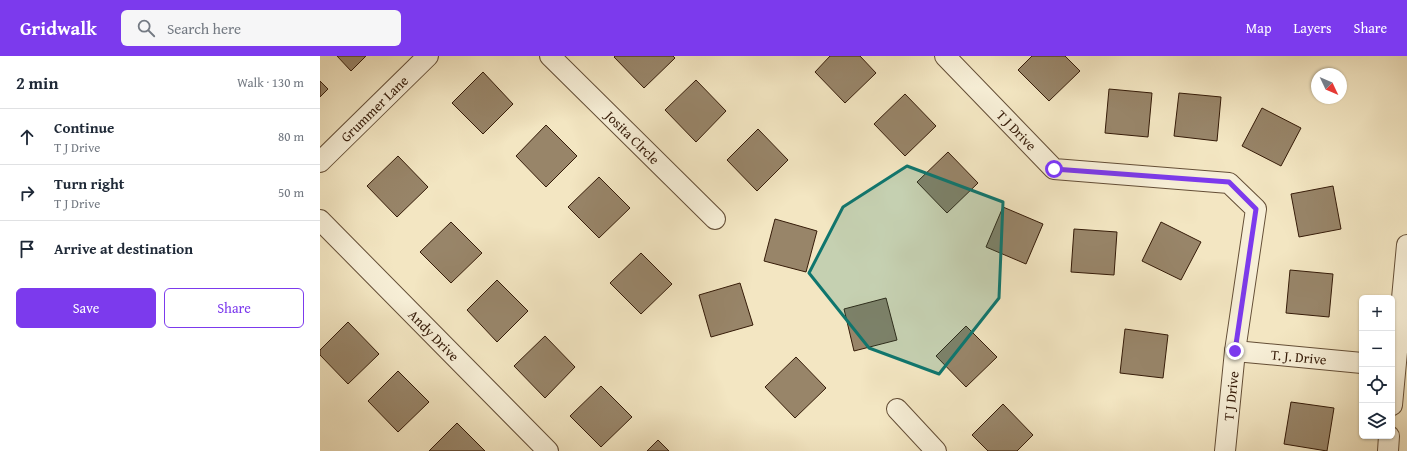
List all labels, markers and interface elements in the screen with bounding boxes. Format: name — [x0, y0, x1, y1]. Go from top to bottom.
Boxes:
search box — [121, 10, 401, 46]
text: Gridwalk — [20, 14, 97, 42]
icon: search — [135, 17, 157, 39]
text: Search here — [167, 18, 241, 39]
text: Map — [1246, 18, 1272, 38]
text: Layers — [1294, 18, 1332, 38]
text: Share — [1354, 18, 1387, 38]
north arrow — [1311, 68, 1347, 104]
text: 2 min — [16, 70, 58, 95]
street label: Grummer Lane — [336, 71, 413, 147]
text: Walk · 130 m — [237, 73, 304, 92]
street label: Josita Clrcle — [599, 105, 665, 169]
street label: T J Drive — [992, 105, 1041, 155]
text: Continue — [54, 117, 115, 138]
icon: ahead — [16, 126, 38, 148]
text: 80 m — [278, 127, 304, 146]
text: T J Drive — [54, 138, 100, 157]
route start — [1045, 160, 1063, 178]
text: Turn right — [54, 173, 125, 194]
icon: right — [16, 182, 38, 204]
text: 50 m — [278, 183, 304, 202]
text: T J Drive — [54, 194, 100, 213]
icon: arrive — [16, 238, 38, 260]
text: Arrive at destination — [54, 238, 193, 259]
button: Save — [16, 288, 156, 328]
button: Share — [164, 288, 304, 328]
map controls — [1359, 295, 1395, 439]
button: + — [1359, 295, 1395, 331]
street label: Andy Drive — [404, 305, 464, 366]
button: − — [1359, 331, 1395, 367]
route end — [1226, 342, 1244, 360]
street label: T. J. Drive — [1270, 344, 1328, 370]
button: locate — [1359, 367, 1395, 403]
street label: T J Drive — [1218, 370, 1244, 422]
button: layers — [1359, 403, 1395, 439]

